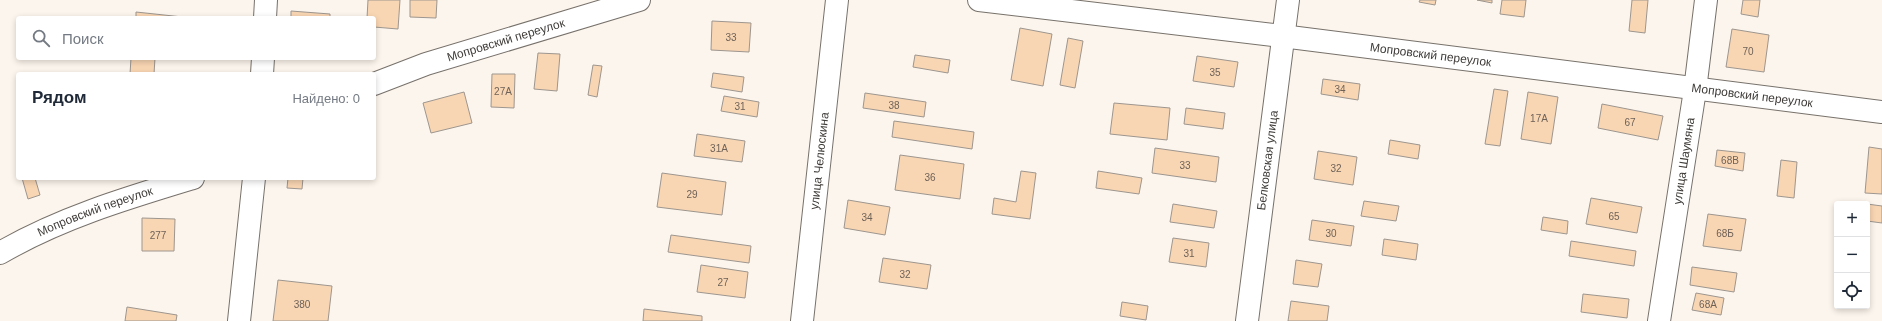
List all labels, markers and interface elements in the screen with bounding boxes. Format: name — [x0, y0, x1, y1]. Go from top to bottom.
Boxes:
search box — [16, 16, 376, 60]
street label: Мопровский переулок — [445, 16, 567, 64]
icon: search — [30, 27, 52, 49]
text: Поиск — [62, 30, 104, 47]
house number: 33 — [725, 32, 737, 43]
street label: Мопровский переулок — [1369, 40, 1493, 70]
house number: 70 — [1742, 46, 1754, 57]
house number: 35 — [1209, 67, 1221, 78]
street label: Мопровский переулок — [1691, 81, 1814, 110]
house number: 34 — [1334, 84, 1346, 95]
house number: 27А — [494, 86, 512, 97]
text: Рядом — [32, 88, 87, 107]
text: Найдено: 0 — [292, 91, 360, 106]
house number: 38 — [888, 100, 900, 111]
house number: 31 — [734, 101, 746, 112]
street label: Белковская улица — [1254, 109, 1281, 211]
street label: улица Челюскина — [807, 111, 832, 210]
house number: 17А — [1530, 113, 1548, 124]
street label: улица Шаумяна — [1670, 116, 1698, 205]
house number: 67 — [1624, 117, 1636, 128]
house number: 31А — [710, 143, 728, 154]
house number: 68В — [1721, 155, 1739, 166]
house number: 33 — [1179, 160, 1191, 171]
house number: 32 — [1330, 163, 1342, 174]
house number: 36 — [924, 172, 936, 183]
street label: Мопровский переулок — [35, 184, 155, 239]
house number: 29 — [686, 189, 698, 200]
map controls — [1834, 201, 1870, 309]
button: + — [1834, 201, 1870, 237]
house number: 65 — [1608, 211, 1620, 222]
house number: 34 — [861, 212, 873, 223]
house number: 30 — [1325, 228, 1337, 239]
house number: 68Б — [1716, 228, 1734, 239]
house number: 277 — [150, 230, 167, 241]
button: − — [1834, 237, 1870, 273]
house number: 31 — [1183, 248, 1195, 259]
house number: 32 — [899, 269, 911, 280]
button: locate — [1834, 273, 1870, 309]
house number: 27 — [717, 277, 729, 288]
house number: 380 — [294, 299, 311, 310]
house number: 68А — [1699, 299, 1717, 310]

